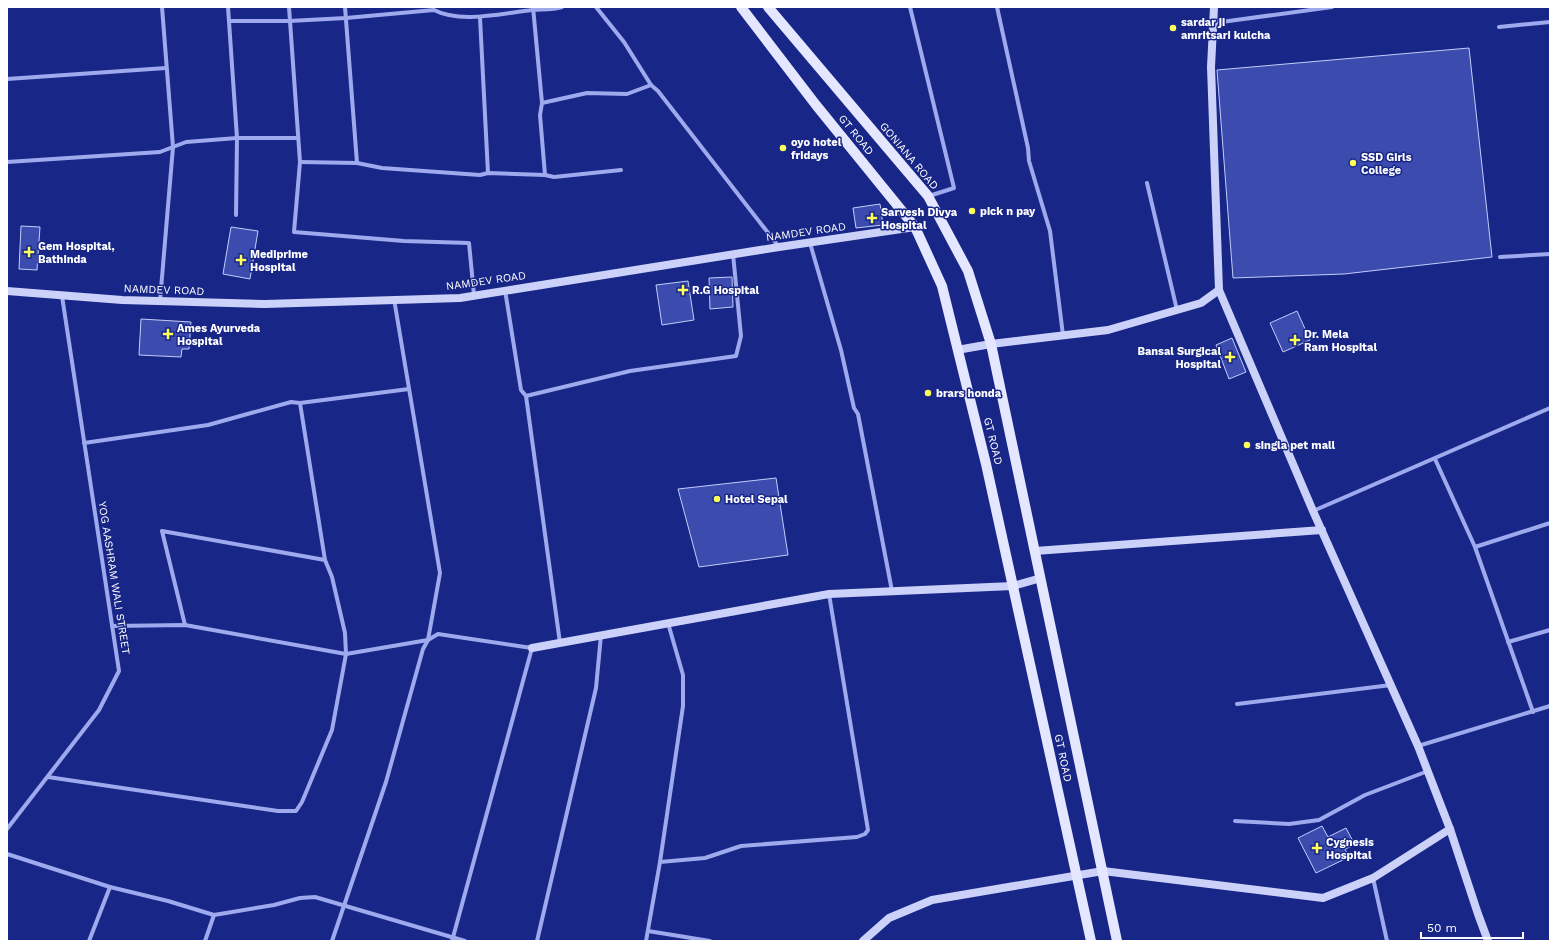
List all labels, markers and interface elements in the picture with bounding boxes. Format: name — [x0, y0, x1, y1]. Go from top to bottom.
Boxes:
place label: sardar ji amritsari kulcha — [1181, 16, 1271, 42]
marker: sardar ji amritsari kulcha — [1168, 23, 1178, 33]
street label: GT ROAD — [836, 112, 876, 158]
street label: GONIANA ROAD — [877, 120, 941, 192]
place label: oyo hotel fridays — [791, 136, 842, 162]
marker: oyo hotel fridays — [778, 143, 788, 153]
place label: SSD Girls College — [1361, 151, 1412, 177]
marker: SSD Girls College — [1348, 158, 1358, 168]
place label: pick n pay — [980, 205, 1036, 218]
place label: Sarvesh Divya Hospital — [881, 206, 958, 232]
marker: pick n pay — [967, 206, 977, 216]
marker: Sarvesh Divya Hospital — [866, 212, 878, 224]
street label: NAMDEV ROAD — [765, 220, 847, 244]
place label: Gem Hospital, Bathinda — [38, 240, 115, 266]
marker: Gem Hospital, Bathinda — [23, 246, 35, 258]
place label: Mediprime Hospital — [250, 248, 308, 274]
marker: Mediprime Hospital — [235, 254, 247, 266]
street label: NAMDEV ROAD — [445, 269, 527, 293]
street label: NAMDEV ROAD — [123, 282, 205, 298]
marker: R.G Hospital — [677, 284, 689, 296]
place label: R.G Hospital — [692, 284, 760, 297]
place label: Ames Ayurveda Hospital — [177, 322, 261, 348]
marker: Ames Ayurveda Hospital — [162, 328, 174, 340]
place label: Dr. Mela Ram Hospital — [1304, 328, 1377, 354]
marker: Dr. Mela Ram Hospital — [1289, 334, 1301, 346]
place label: Bansal Surgical Hospital — [1137, 345, 1221, 371]
marker: Bansal Surgical Hospital — [1224, 351, 1236, 363]
place label: brars honda — [936, 387, 1002, 400]
marker: brars honda — [923, 388, 933, 398]
street label: GT ROAD — [981, 416, 1005, 466]
place label: singla pet mall — [1255, 439, 1336, 452]
marker: singla pet mall — [1242, 440, 1252, 450]
place label: Hotel Sepal — [725, 493, 788, 506]
marker: Hotel Sepal — [712, 494, 722, 504]
street label: YOG AASHRAM WALI STREET — [95, 500, 133, 656]
street label: GT ROAD — [1052, 733, 1074, 783]
place label: Cygnesis Hospital — [1326, 836, 1374, 862]
marker: Cygnesis Hospital — [1311, 842, 1323, 854]
scale bar — [1421, 914, 1523, 940]
text: 50 m — [1427, 921, 1457, 935]

